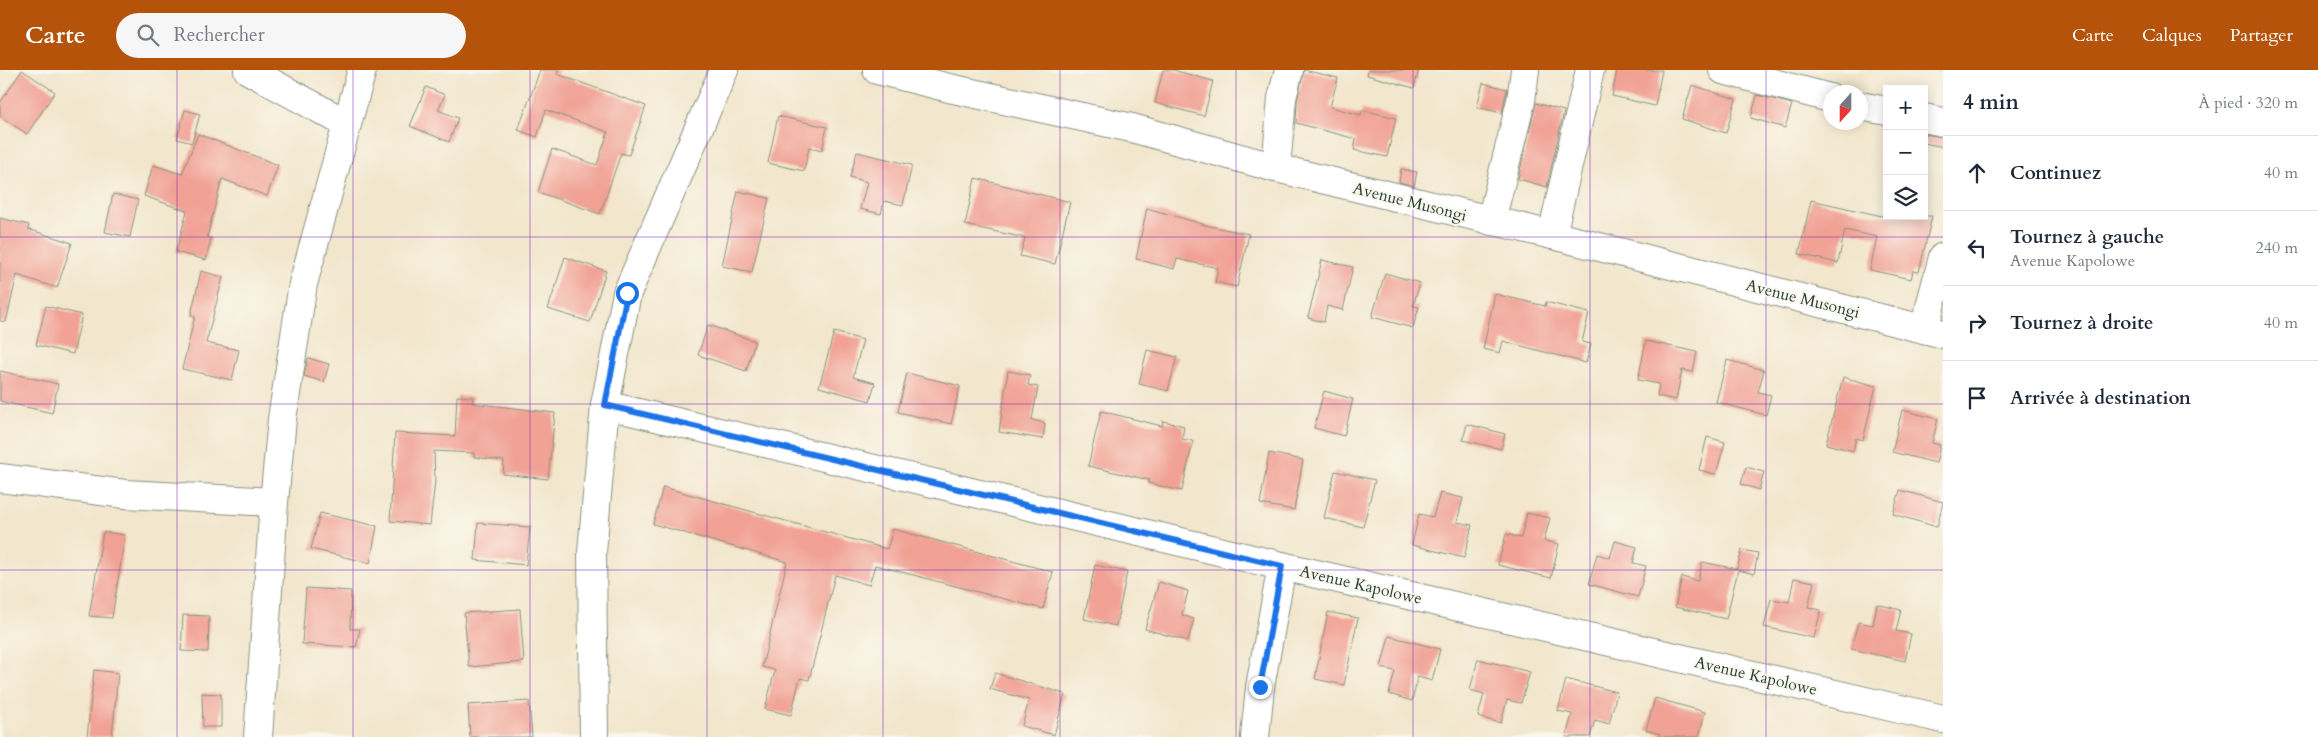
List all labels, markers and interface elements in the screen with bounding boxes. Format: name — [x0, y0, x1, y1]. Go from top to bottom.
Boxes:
search box — [116, 13, 466, 58]
text: Carte — [25, 19, 86, 52]
icon: search — [134, 21, 162, 49]
text: Rechercher — [174, 22, 265, 48]
text: Carte — [2072, 23, 2114, 48]
text: Calques — [2142, 23, 2202, 48]
text: Partager — [2230, 23, 2293, 48]
north arrow — [1823, 85, 1868, 130]
map controls — [1883, 85, 1928, 220]
button: + — [1883, 85, 1928, 130]
text: 4 min — [1963, 88, 2019, 117]
text: À pied · 320 m — [2198, 92, 2298, 114]
button: − — [1883, 130, 1928, 175]
icon: ahead — [1963, 159, 1991, 187]
text: Continuez — [2010, 160, 2101, 186]
text: 40 m — [2264, 162, 2298, 184]
button: layers — [1883, 175, 1928, 220]
street label: Avenue Musongi — [1351, 177, 1469, 227]
text: Tournez à gauche — [2010, 224, 2164, 250]
icon: left — [1963, 234, 1991, 262]
text: 240 m — [2256, 237, 2298, 259]
text: Avenue Kapolowe — [2010, 250, 2135, 272]
street label: Avenue Musongi — [1744, 274, 1862, 324]
route start — [616, 282, 639, 305]
icon: right — [1963, 309, 1991, 337]
text: Tournez à droite — [2010, 310, 2153, 336]
text: 40 m — [2264, 312, 2298, 334]
icon: arrive — [1963, 384, 1991, 412]
text: Arrivée à destination — [2010, 385, 2191, 411]
street label: Avenue Kapolowe — [1297, 560, 1424, 610]
street label: Avenue Kapolowe — [1692, 651, 1819, 701]
route end — [1249, 676, 1272, 699]

